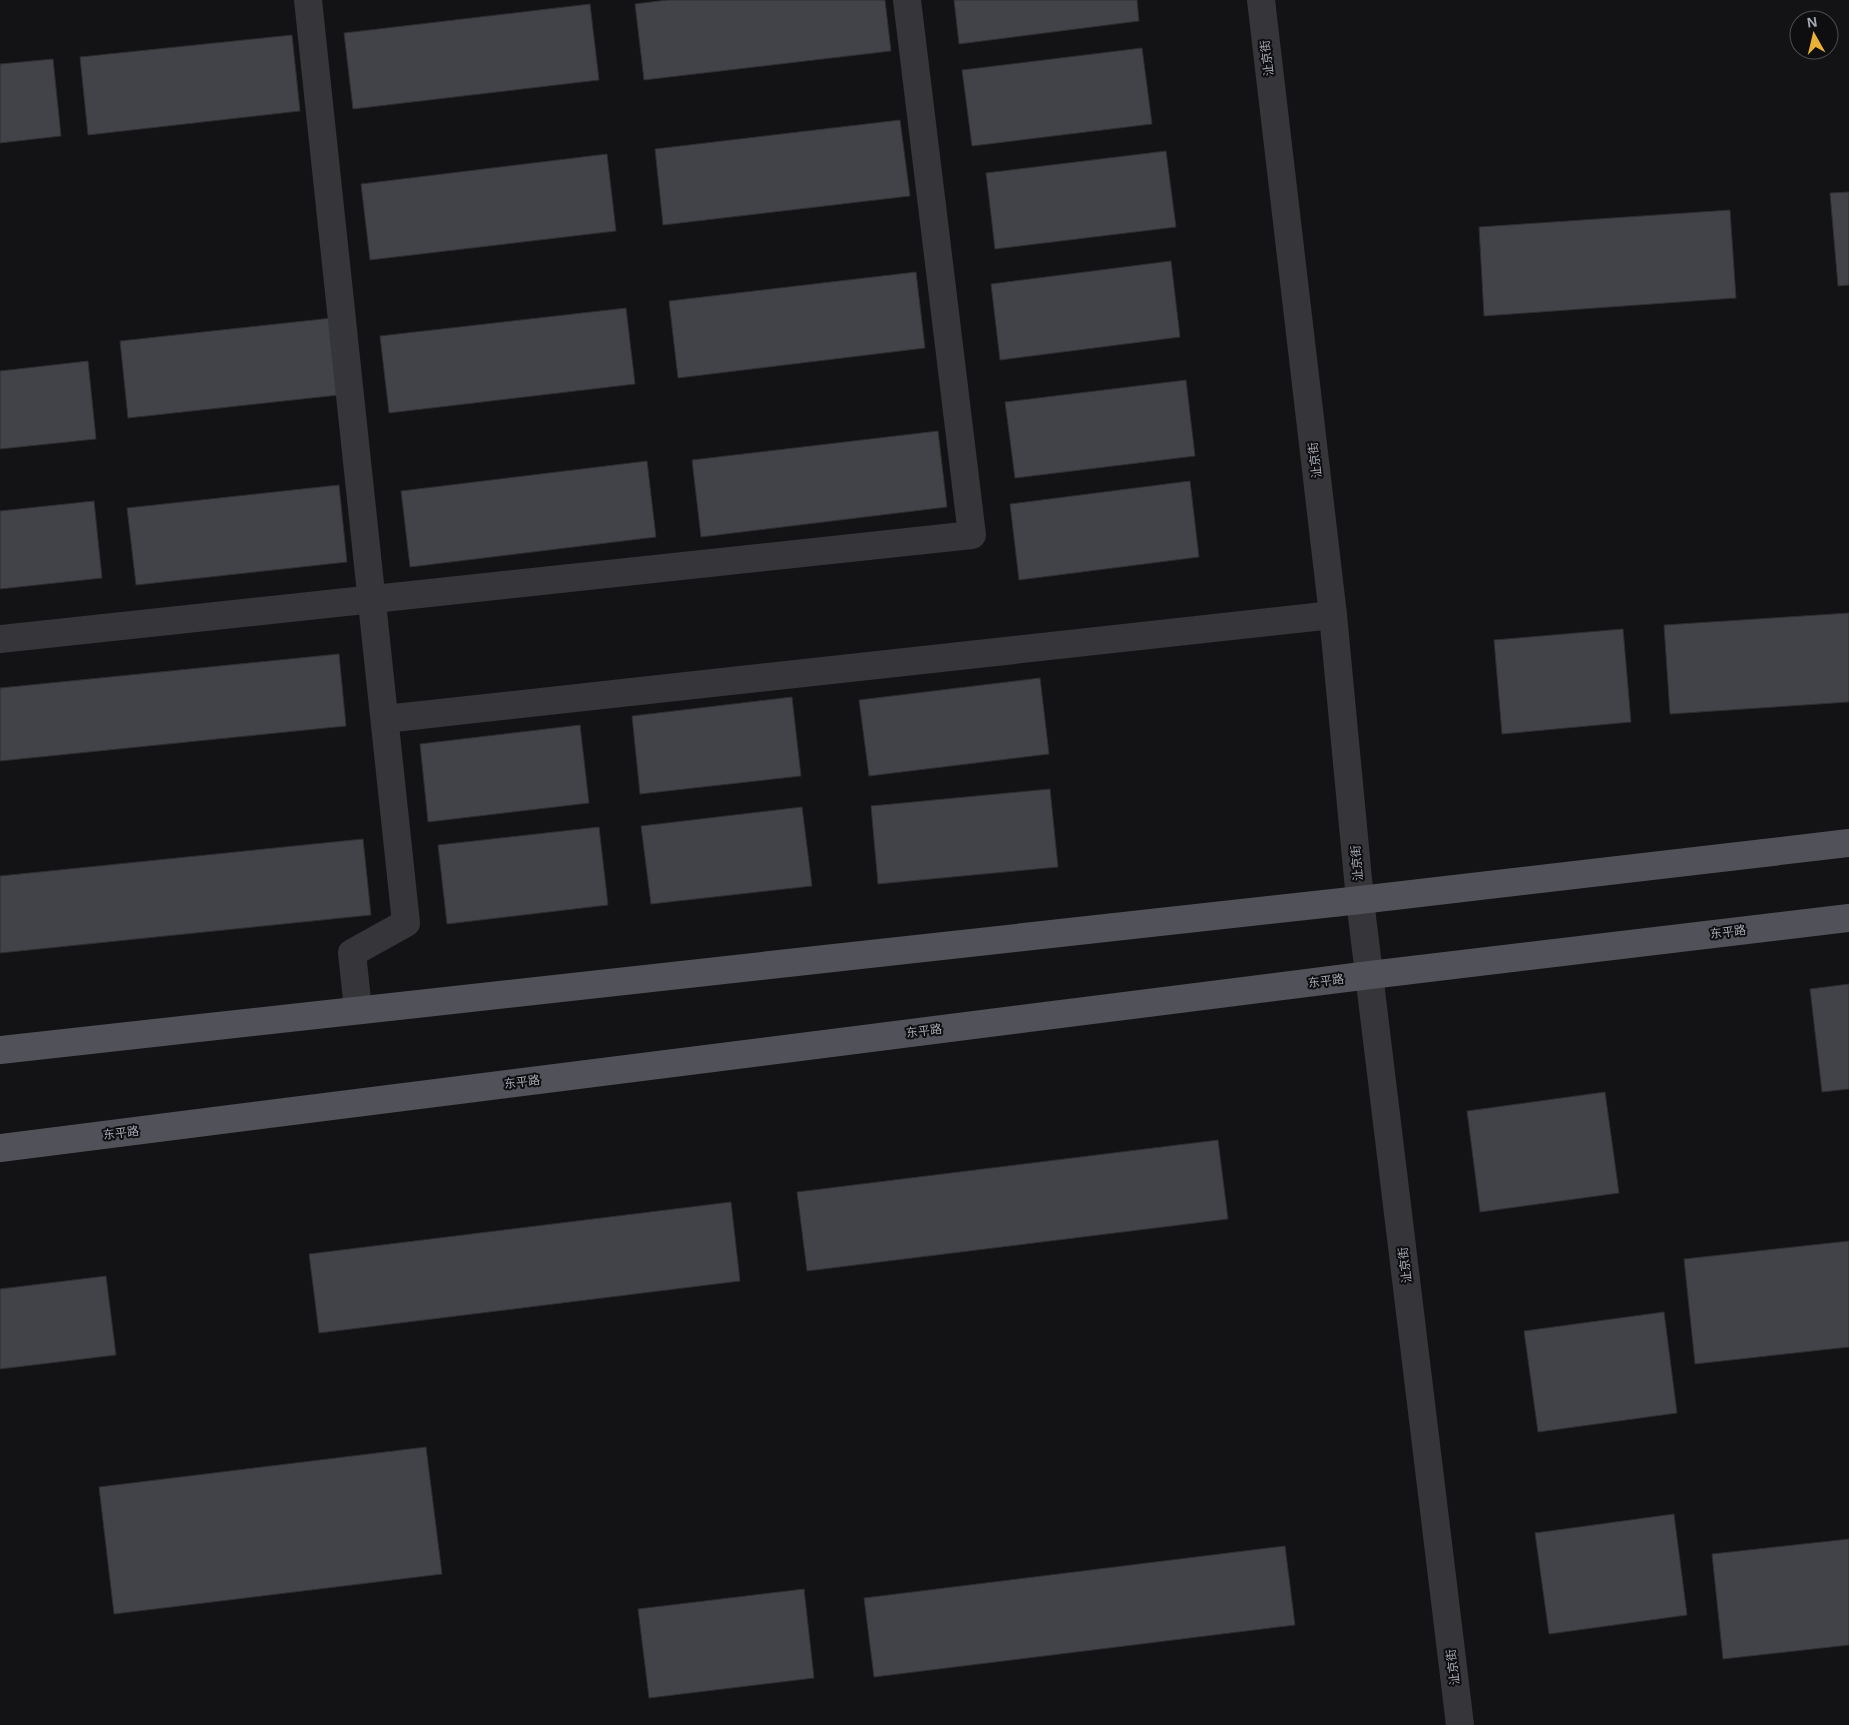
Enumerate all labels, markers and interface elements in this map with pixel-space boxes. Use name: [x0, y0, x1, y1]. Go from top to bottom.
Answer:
north arrow: [1789, 10, 1839, 60]
text: N: [1806, 13, 1818, 31]
street label: 沚京街: [1258, 39, 1276, 77]
street label: 沚京街: [1306, 441, 1324, 479]
street label: 沚京街: [1348, 844, 1366, 882]
street label: 东平路: [1709, 923, 1747, 941]
street label: 东平路: [1307, 972, 1345, 990]
street label: 东平路: [905, 1022, 943, 1040]
street label: 东平路: [503, 1073, 541, 1091]
street label: 东平路: [102, 1124, 140, 1142]
street label: 沚京街: [1396, 1246, 1414, 1284]
street label: 沚京街: [1444, 1648, 1462, 1686]

